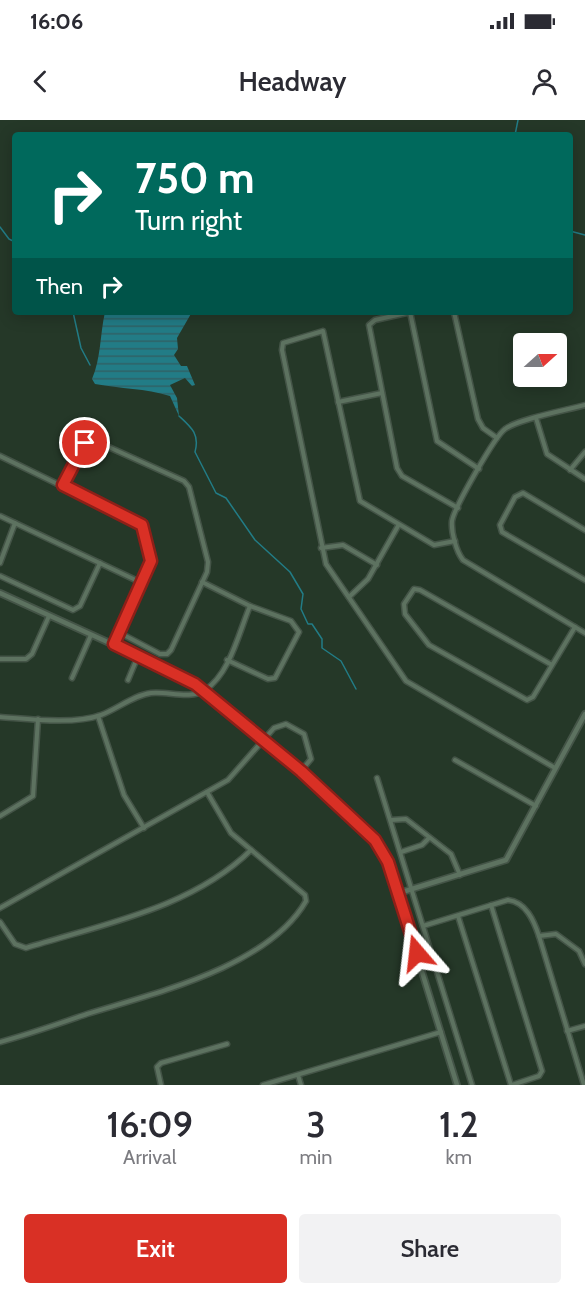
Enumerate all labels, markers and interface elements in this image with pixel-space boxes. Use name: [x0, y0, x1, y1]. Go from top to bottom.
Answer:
text: 16:06: [30, 8, 83, 35]
icon: back: [24, 65, 57, 98]
text: Headway: [239, 65, 346, 98]
icon: person: [528, 65, 561, 98]
text: 750 m: [135, 152, 255, 204]
icon: right: [36, 156, 114, 234]
text: Turn right: [135, 204, 242, 237]
icon: right: [95, 270, 128, 303]
text: Then: [36, 273, 83, 300]
north arrow: [513, 333, 567, 387]
map controls: [513, 333, 567, 387]
pin: [59, 417, 110, 468]
icon: arrive: [68, 426, 101, 459]
position arrow: [385, 921, 449, 985]
text: 16:09: [107, 1102, 193, 1146]
text: 3: [306, 1102, 326, 1146]
text: 1.2: [439, 1102, 478, 1146]
text: Arrival: [123, 1145, 176, 1169]
text: min: [299, 1145, 332, 1169]
text: km: [445, 1145, 472, 1169]
button: Exit: [24, 1214, 287, 1283]
button: Share: [299, 1214, 561, 1283]

